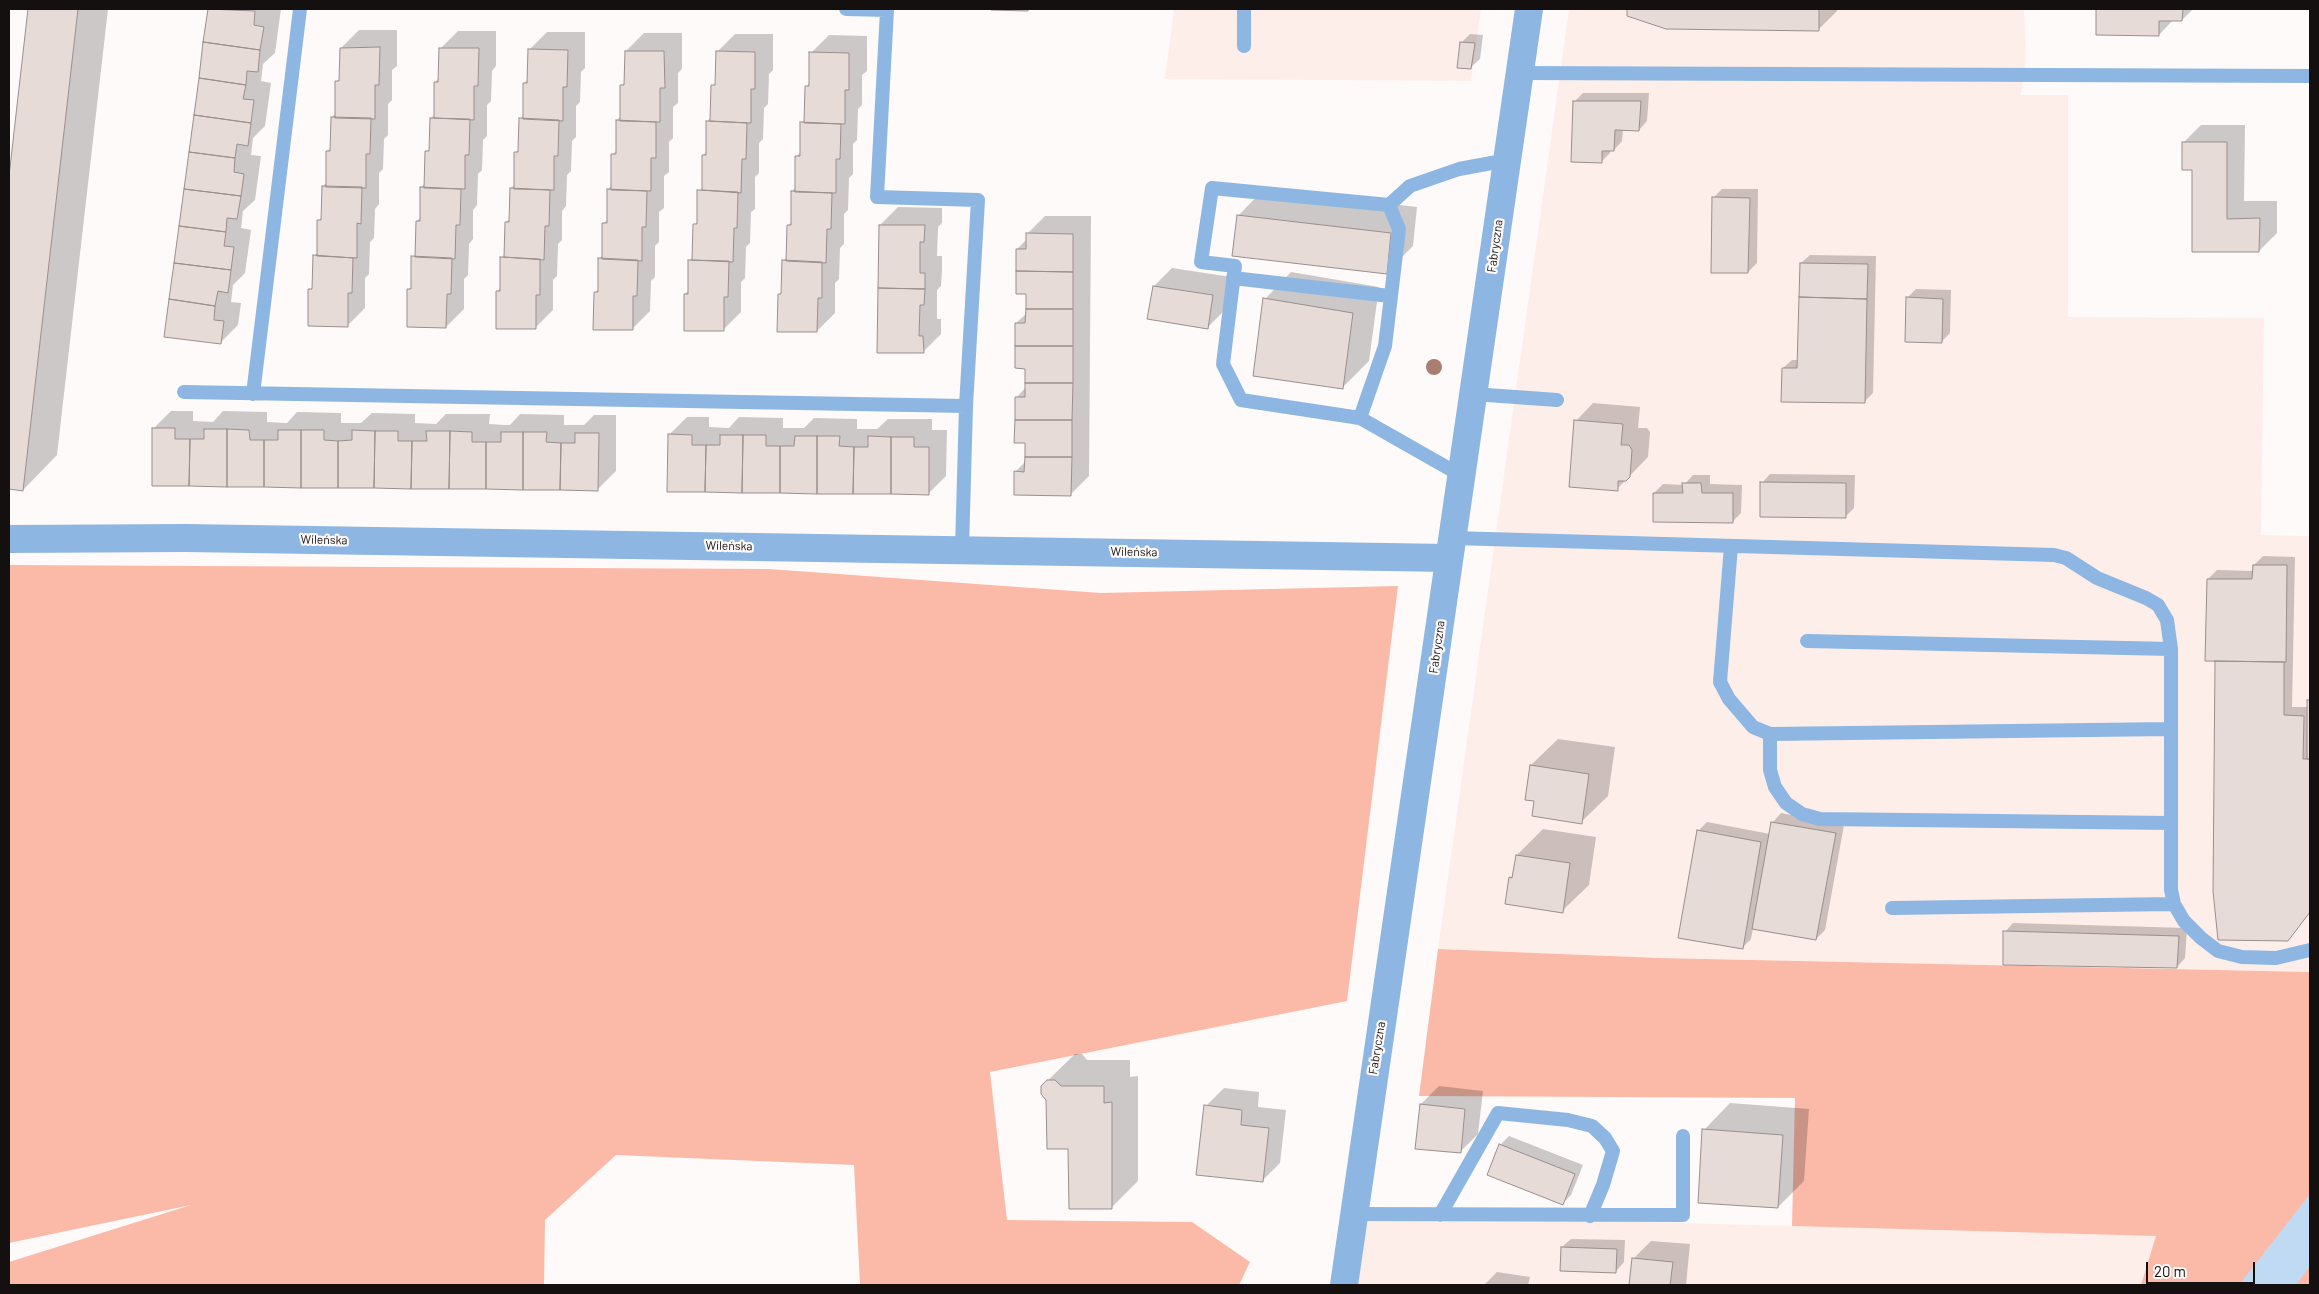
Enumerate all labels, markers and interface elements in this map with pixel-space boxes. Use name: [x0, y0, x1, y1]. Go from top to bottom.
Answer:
street label: Fabryczna: [1484, 219, 1506, 273]
street label: Wileńska: [300, 532, 348, 548]
street label: Wileńska: [705, 538, 753, 554]
street label: Wileńska: [1110, 544, 1158, 560]
street label: Fabryczna: [1426, 620, 1448, 674]
street label: Fabryczna: [1366, 1021, 1388, 1075]
scale bar: [2149, 1252, 2258, 1284]
text: 20 m: [2154, 1262, 2186, 1280]

